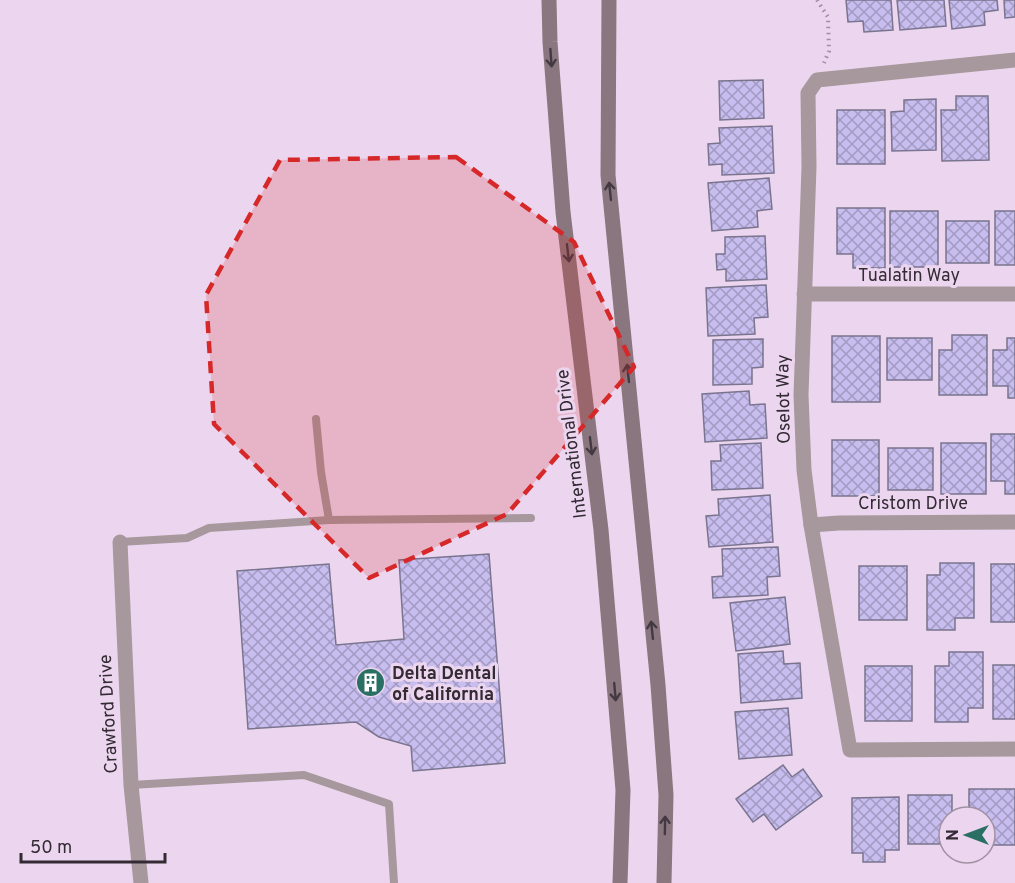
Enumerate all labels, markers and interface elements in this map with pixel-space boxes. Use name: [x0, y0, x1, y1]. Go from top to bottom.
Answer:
one-way arrow: [546, 48, 557, 68]
one-way arrow: [604, 181, 615, 201]
one-way arrow: [563, 242, 574, 262]
street label: Tualatin Way: [858, 265, 960, 288]
street label: Oselot Way: [772, 354, 797, 444]
one-way arrow: [622, 364, 633, 384]
street label: International Drive: [552, 368, 593, 520]
one-way arrow: [586, 436, 597, 456]
street label: Cristom Drive: [858, 493, 968, 516]
one-way arrow: [646, 621, 657, 641]
street label: Crawford Drive: [95, 654, 124, 774]
place label: Delta Dental of California: [392, 663, 497, 707]
building icon: Delta Dental of California: [355, 667, 387, 699]
one-way arrow: [610, 682, 621, 702]
north arrow: [937, 805, 997, 865]
one-way arrow: [659, 815, 671, 835]
scale bar: [21, 826, 165, 864]
text: N: [944, 829, 964, 841]
text: 50 m: [30, 837, 72, 860]

